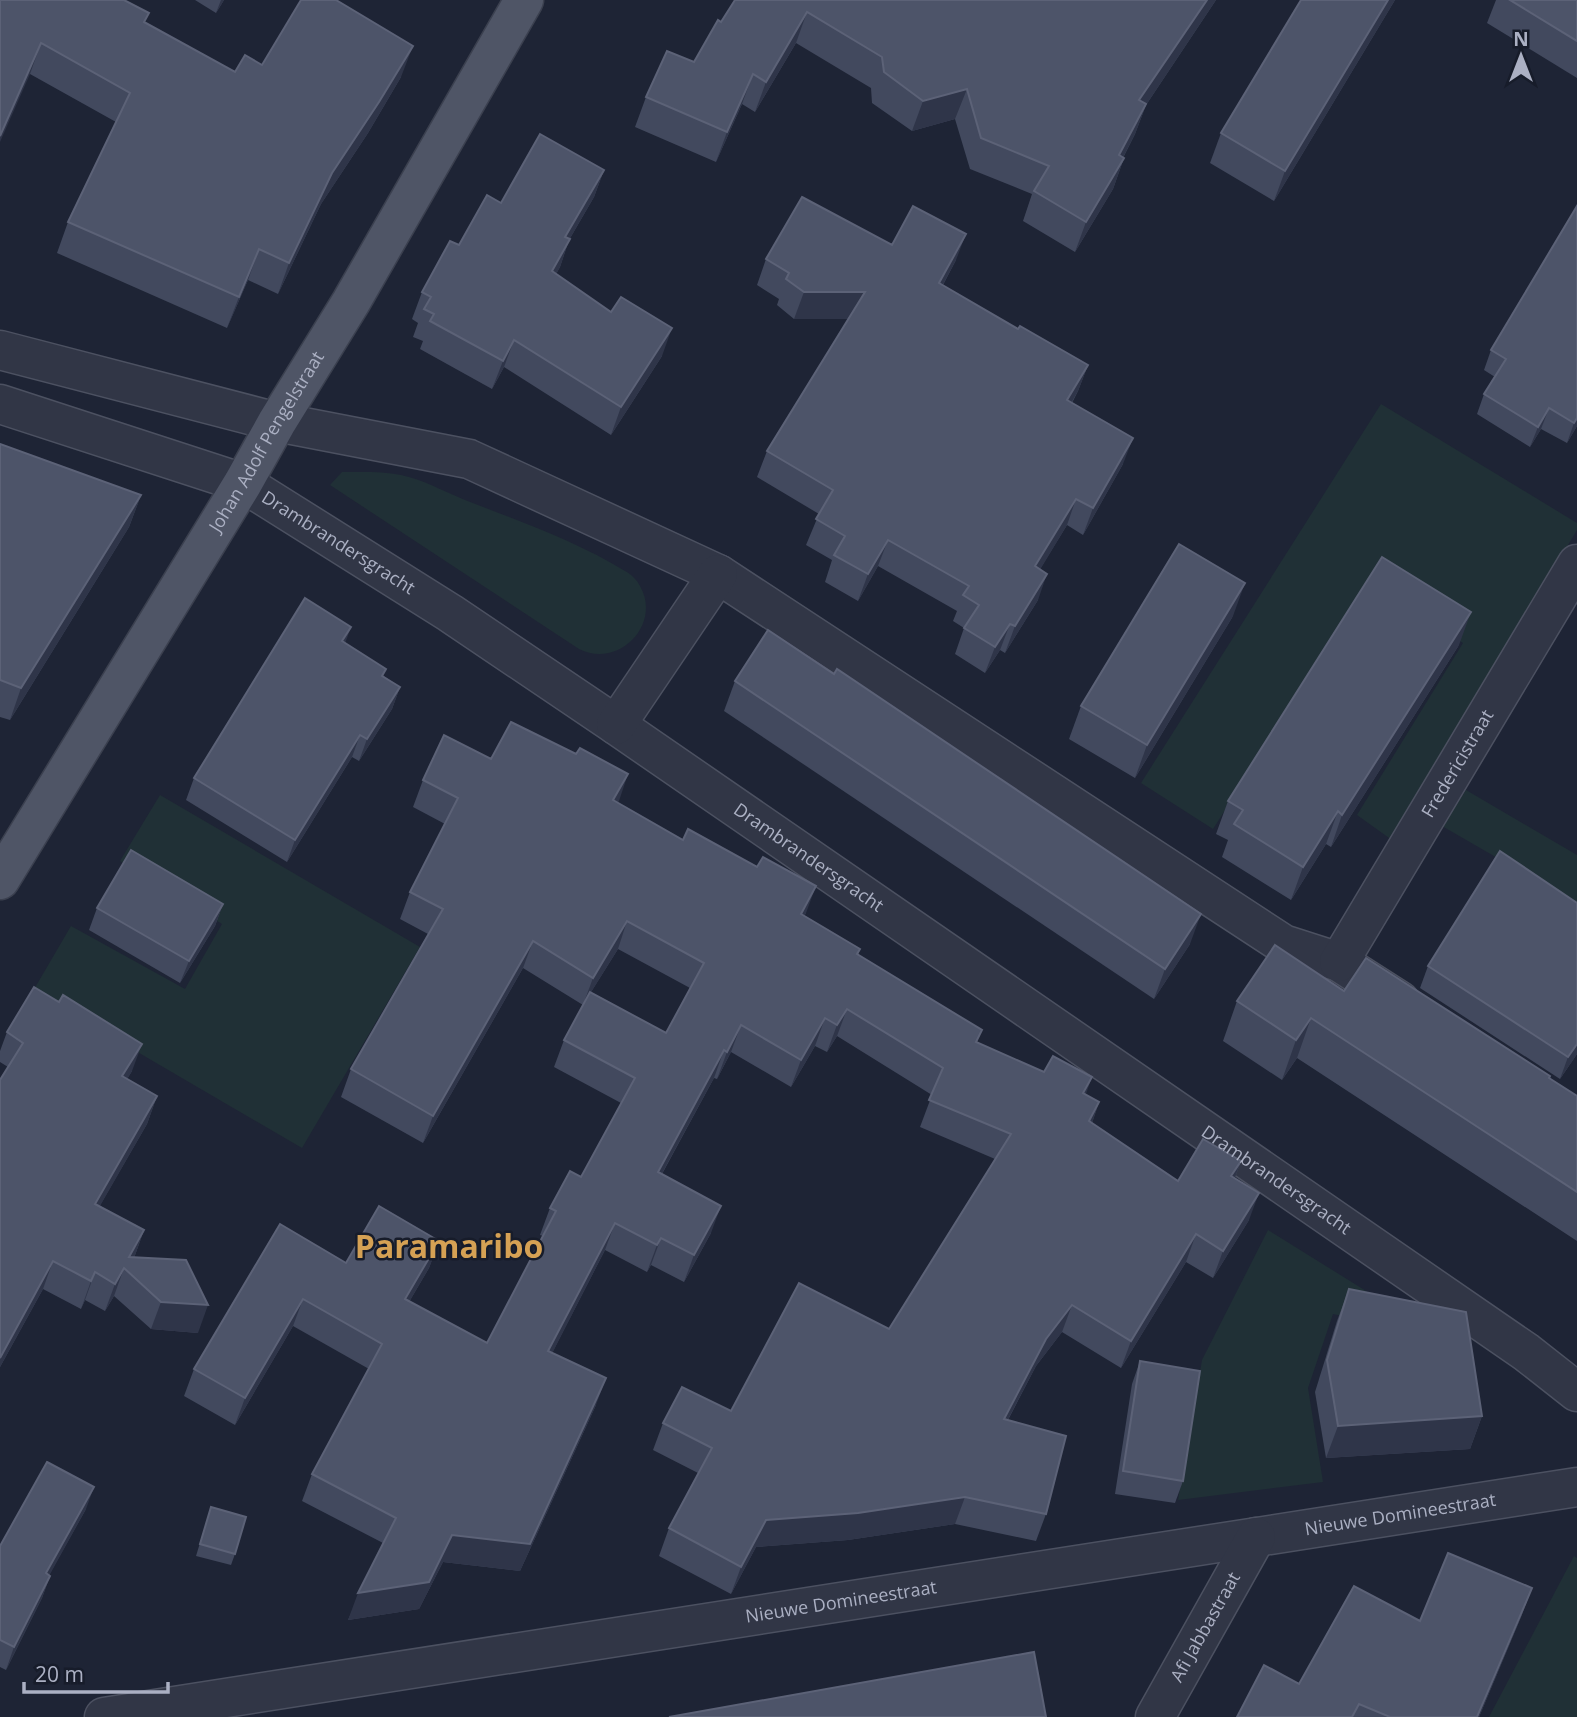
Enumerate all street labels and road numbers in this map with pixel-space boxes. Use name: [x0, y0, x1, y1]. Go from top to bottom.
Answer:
street label: Johan Adolf Pengelstraat: [202, 346, 329, 538]
street label: Drambrandersgracht: [258, 485, 420, 599]
street label: Fredericistraat: [1415, 705, 1498, 822]
street label: Drambrandersgracht: [729, 797, 889, 917]
street label: Drambrandersgracht: [1197, 1119, 1356, 1239]
street label: Nieuwe Domineestraat: [1303, 1487, 1497, 1540]
street label: Afi Jabbastraat: [1164, 1567, 1245, 1686]
street label: Nieuwe Domineestraat: [744, 1574, 938, 1628]

